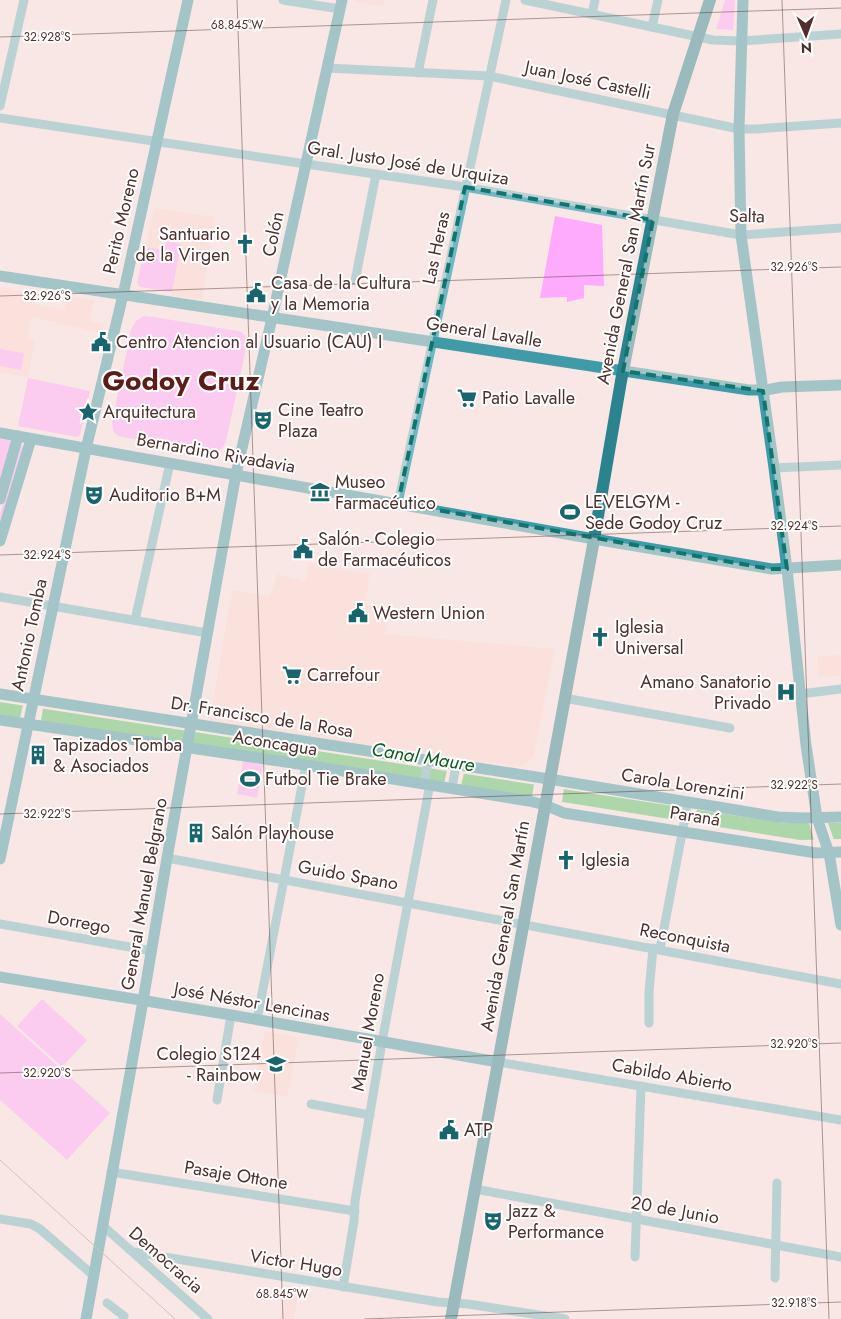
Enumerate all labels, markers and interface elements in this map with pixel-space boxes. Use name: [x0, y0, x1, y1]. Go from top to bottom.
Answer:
north arrow: [781, 10, 831, 60]
text: 68.845°W: [211, 16, 263, 34]
text: 32.928°S: [23, 28, 71, 46]
text: N: [801, 38, 812, 58]
street label: Juan José Castelli: [521, 54, 653, 106]
street label: Gral. Justo José de Urquiza: [305, 134, 511, 192]
street label: Avenida General San Martín Sur: [590, 141, 662, 387]
street label: Perito Moreno: [96, 165, 146, 276]
street label: Salta: [729, 203, 765, 229]
street label: Colón: [256, 209, 290, 259]
street label: Las Heras: [416, 209, 456, 287]
place label: Santuario de la Virgen: [135, 221, 230, 268]
church icon: Santuario de la Virgen: [234, 233, 256, 255]
text: 32.926°S: [770, 258, 818, 276]
place label: Casa de la Cultura y la Memoria: [271, 270, 411, 317]
public building icon: Casa de la Cultura y la Memoria: [245, 282, 267, 304]
text: 32.926°S: [23, 287, 71, 305]
street label: General Lavalle: [424, 310, 544, 354]
place label: Centro Atencion al Usuario (CAU) I: [116, 329, 382, 355]
public building icon: Centro Atencion al Usuario (CAU) I: [90, 331, 112, 353]
district label: Godoy Cruz: [102, 360, 260, 401]
place label: Patio Lavalle: [482, 385, 575, 411]
supermarket icon: Patio Lavalle: [456, 387, 478, 409]
place label: Cine Teatro Plaza: [278, 397, 364, 444]
place label: Arquitectura: [103, 399, 196, 425]
place icon: Arquitectura: [77, 401, 99, 423]
theatre icon: Cine Teatro Plaza: [252, 409, 274, 431]
street label: Bernardino Rivadavia: [135, 426, 297, 480]
place label: Museo Farmacéutico: [335, 469, 436, 516]
museum icon: Museo Farmacéutico: [309, 481, 331, 503]
place label: Auditorio B+M: [109, 482, 221, 508]
theatre icon: Auditorio B+M: [83, 484, 105, 506]
place label: LEVELGYM - Sede Godoy Cruz: [585, 489, 723, 536]
sports icon: LEVELGYM - Sede Godoy Cruz: [559, 501, 581, 523]
text: 32.924°S: [770, 517, 818, 535]
place label: Salón - Colegio de Farmacéuticos: [318, 526, 451, 573]
public building icon: Salón - Colegio de Farmacéuticos: [292, 538, 314, 560]
text: 32.924°S: [23, 546, 71, 564]
street label: Antonio Tomba: [4, 576, 54, 694]
place label: Western Union: [373, 600, 485, 626]
public building icon: Western Union: [347, 602, 369, 624]
place label: Iglesia Universal: [615, 614, 684, 661]
church icon: Iglesia Universal: [589, 626, 611, 648]
place label: Carrefour: [307, 662, 381, 688]
supermarket icon: Carrefour: [281, 664, 303, 686]
place label: Amano Sanatorio Privado: [640, 669, 771, 716]
hospital icon: Amano Sanatorio Privado: [775, 681, 797, 703]
street label: Dr. Francisco de la Rosa: [169, 690, 355, 744]
street label: Aconcagua: [231, 723, 319, 763]
place label: Tapizados Tomba & Asociados: [53, 732, 182, 779]
water label: Canal Maure: [370, 736, 477, 779]
building icon: Tapizados Tomba & Asociados: [27, 744, 49, 766]
street label: Carola Lorenzini: [619, 761, 747, 807]
place label: Futbol Tie Brake: [265, 766, 387, 792]
sports icon: Futbol Tie Brake: [239, 768, 261, 790]
text: 32.922°S: [770, 776, 818, 794]
street label: General Manuel Belgrano: [114, 796, 174, 992]
street label: Paraná: [668, 799, 722, 833]
text: 32.922°S: [23, 805, 71, 823]
street label: Avenida General San Martín: [474, 818, 536, 1034]
place label: Salón Playhouse: [211, 820, 334, 846]
building icon: Salón Playhouse: [185, 822, 207, 844]
place label: Iglesia: [581, 847, 630, 873]
church icon: Iglesia: [555, 849, 577, 871]
street label: Guido Spano: [296, 853, 400, 897]
street label: Dorrego: [45, 904, 113, 940]
street label: Reconquista: [637, 916, 733, 960]
street label: Manuel Moreno: [345, 971, 391, 1093]
street label: José Néstor Lencinas: [170, 975, 332, 1028]
text: 32.920°S: [770, 1035, 818, 1053]
place label: Colegio S124 - Rainbow: [157, 1041, 262, 1088]
street label: Cabildo Abierto: [610, 1052, 734, 1098]
school or university icon: Colegio S124 - Rainbow: [265, 1053, 287, 1075]
text: 32.920°S: [23, 1064, 71, 1082]
place label: ATP: [464, 1117, 493, 1143]
public building icon: ATP: [438, 1119, 460, 1141]
street label: Pasaje Ottone: [182, 1154, 290, 1196]
street label: 20 de Junio: [629, 1189, 721, 1231]
place label: Jazz & Performance: [506, 1198, 604, 1245]
theatre icon: Jazz & Performance: [482, 1210, 504, 1232]
street label: Democracia: [123, 1220, 209, 1300]
street label: Victor Hugo: [248, 1243, 344, 1283]
text: 68.845°W: [256, 1285, 308, 1303]
text: 32.918°S: [771, 1294, 817, 1312]

